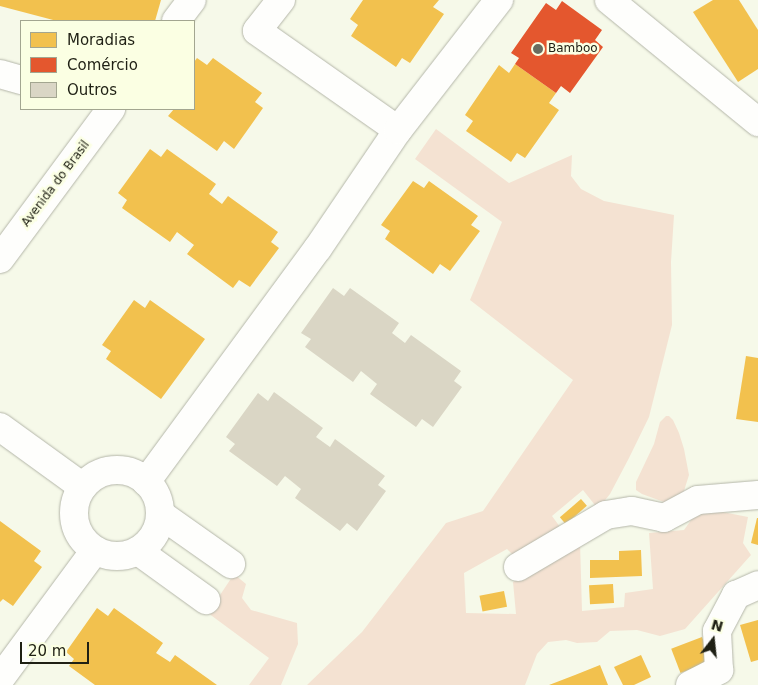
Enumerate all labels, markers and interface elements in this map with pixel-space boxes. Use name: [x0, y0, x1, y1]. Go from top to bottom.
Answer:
legend: [20, 20, 195, 110]
text: Moradias: [67, 31, 135, 49]
place label: Bamboo: [548, 42, 598, 56]
marker: Bamboo: [532, 43, 544, 55]
text: Comércio: [67, 56, 138, 74]
text: Outros: [67, 81, 117, 99]
street label: Avenida do Brasil: [19, 138, 93, 230]
north arrow: [688, 615, 738, 665]
text: N: [709, 616, 725, 635]
scale bar: [22, 632, 91, 664]
text: 20 m: [28, 642, 66, 660]

